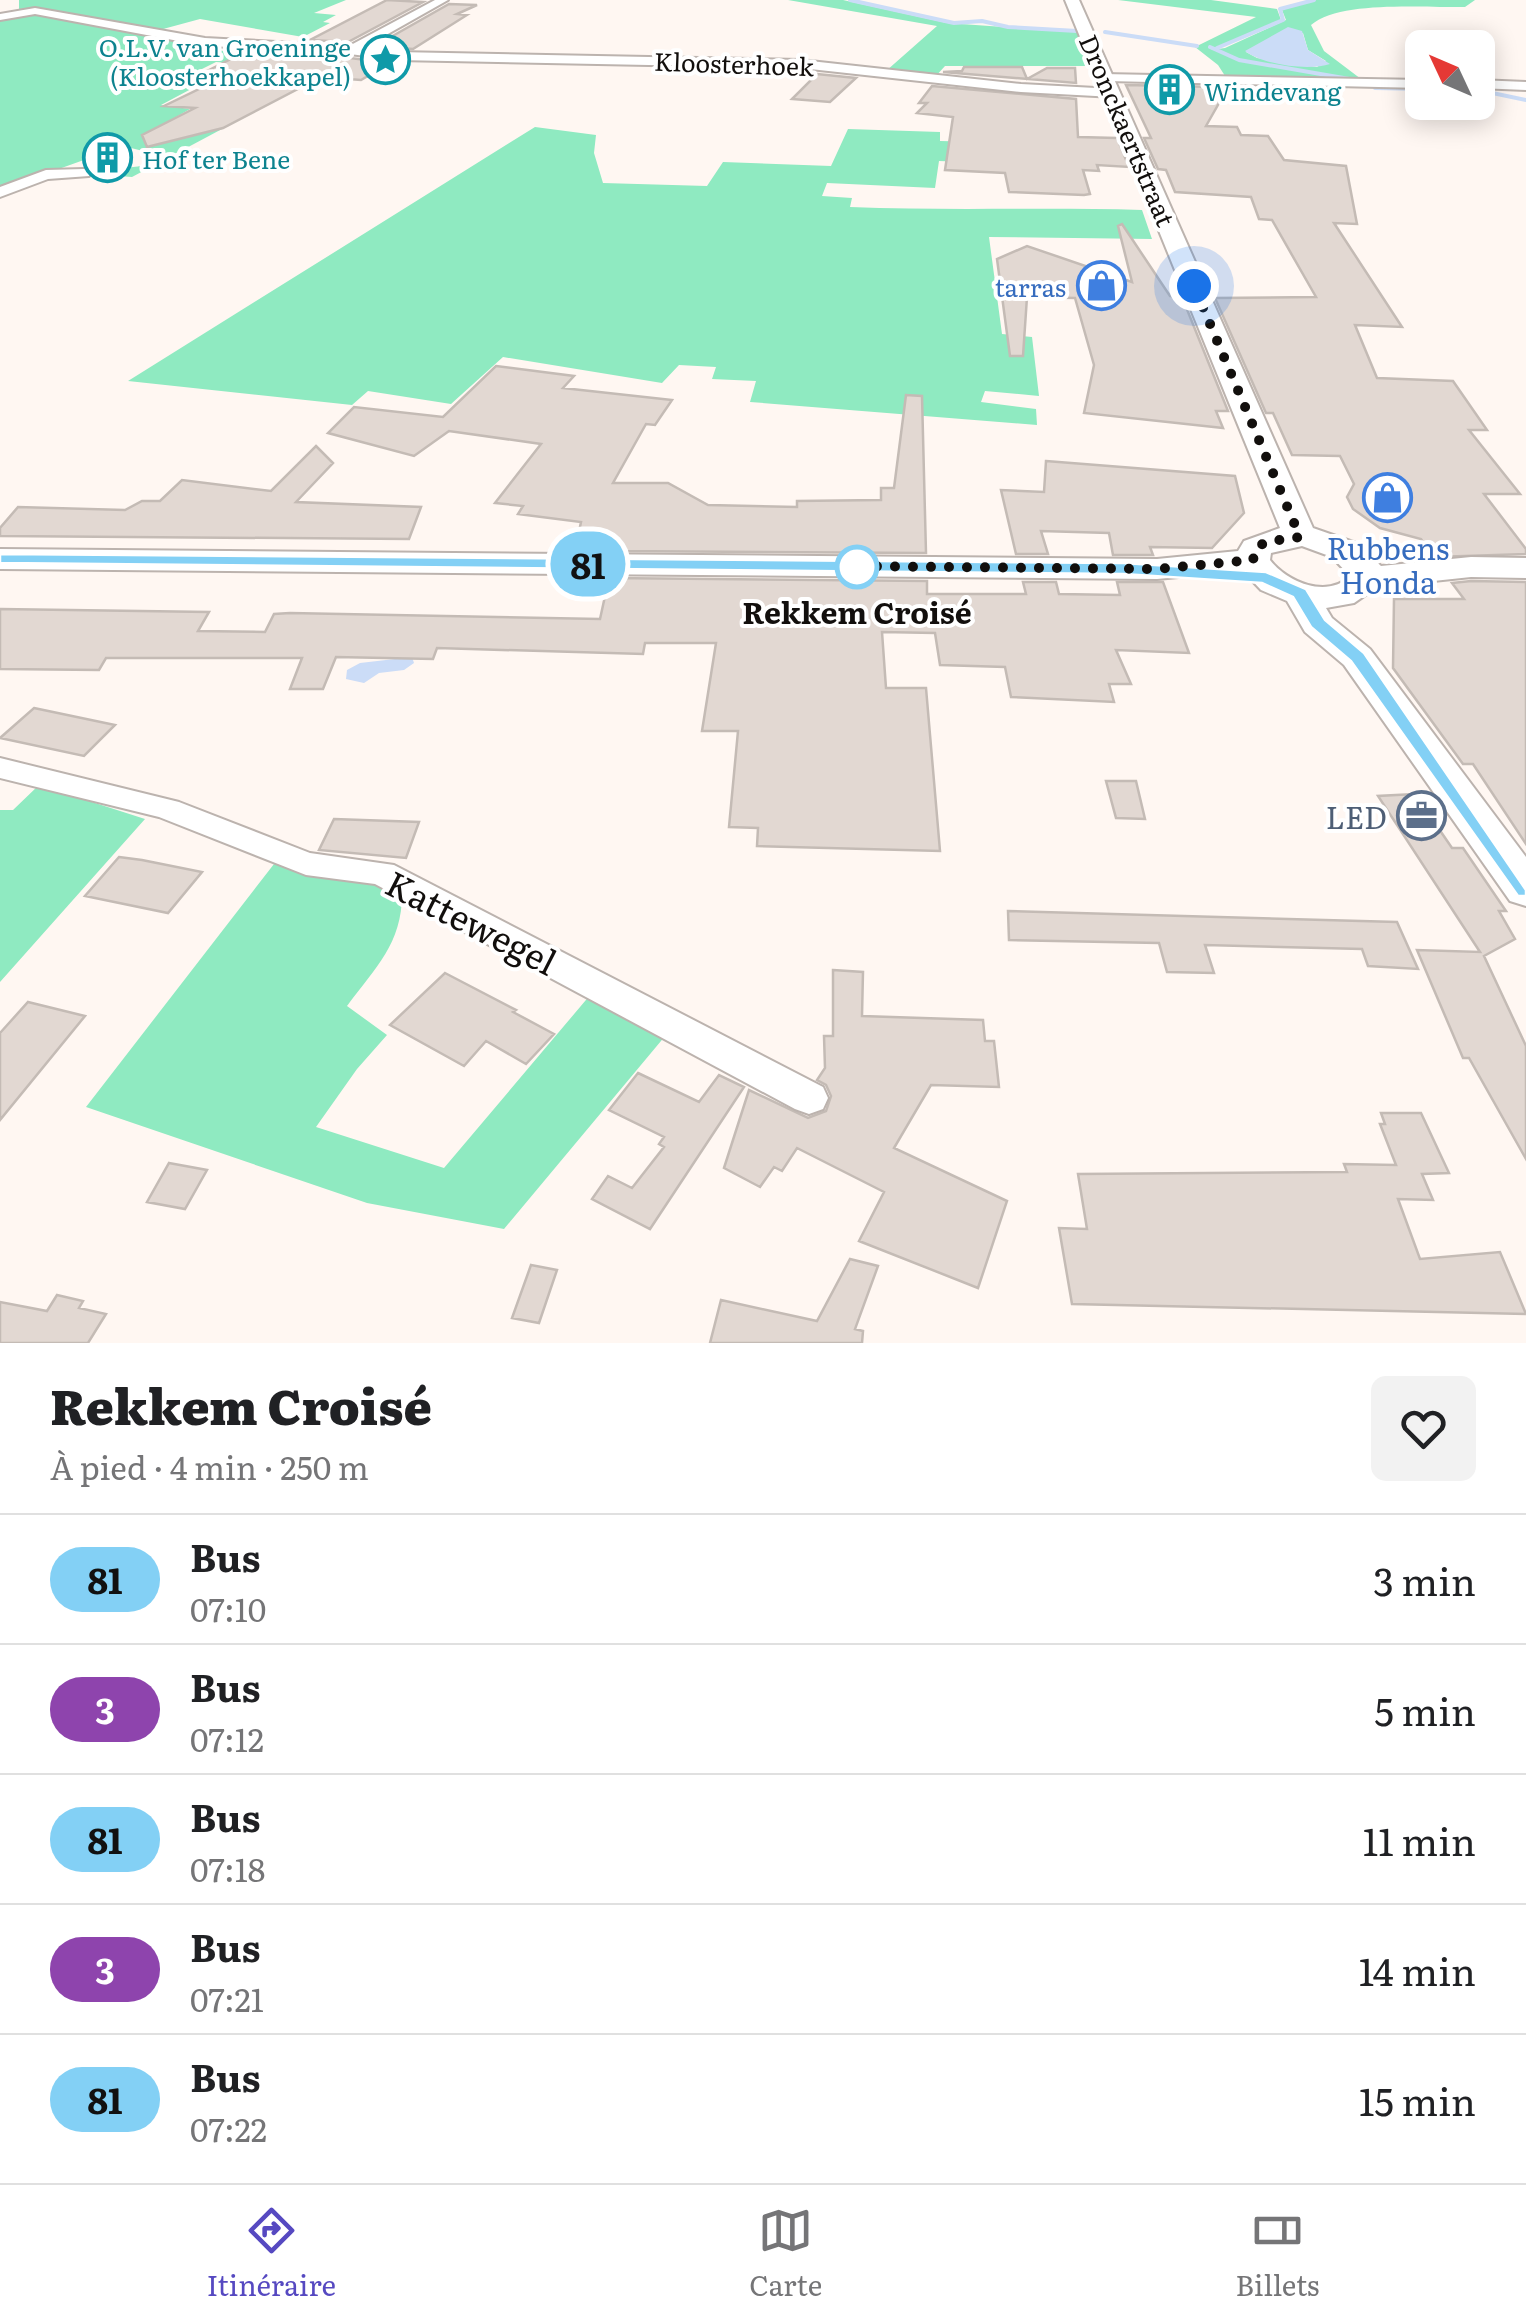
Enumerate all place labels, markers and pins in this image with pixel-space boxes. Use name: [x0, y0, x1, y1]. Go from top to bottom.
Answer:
place label: O.L.V. van Groeninge (Kloosterhoekkapel): [99, 28, 351, 94]
place icon: O.L.V. van Groeninge (Kloosterhoekkapel): [360, 34, 412, 86]
building icon: Windevang: [1143, 64, 1195, 116]
place label: Windevang: [1204, 72, 1341, 109]
building icon: Hof ter Bene: [81, 132, 133, 184]
place label: Hof ter Bene: [142, 140, 290, 177]
shop icon: tarras: [1075, 260, 1127, 312]
place label: tarras: [995, 268, 1066, 305]
shop icon: Rubbens Honda: [1362, 472, 1414, 524]
place label: Rubbens Honda: [1327, 525, 1449, 603]
marker: Rekkem Croisé: [836, 546, 878, 588]
place label: Rekkem Croisé: [742, 589, 972, 633]
office icon: LED: [1396, 790, 1448, 842]
place label: LED: [1326, 794, 1387, 838]

